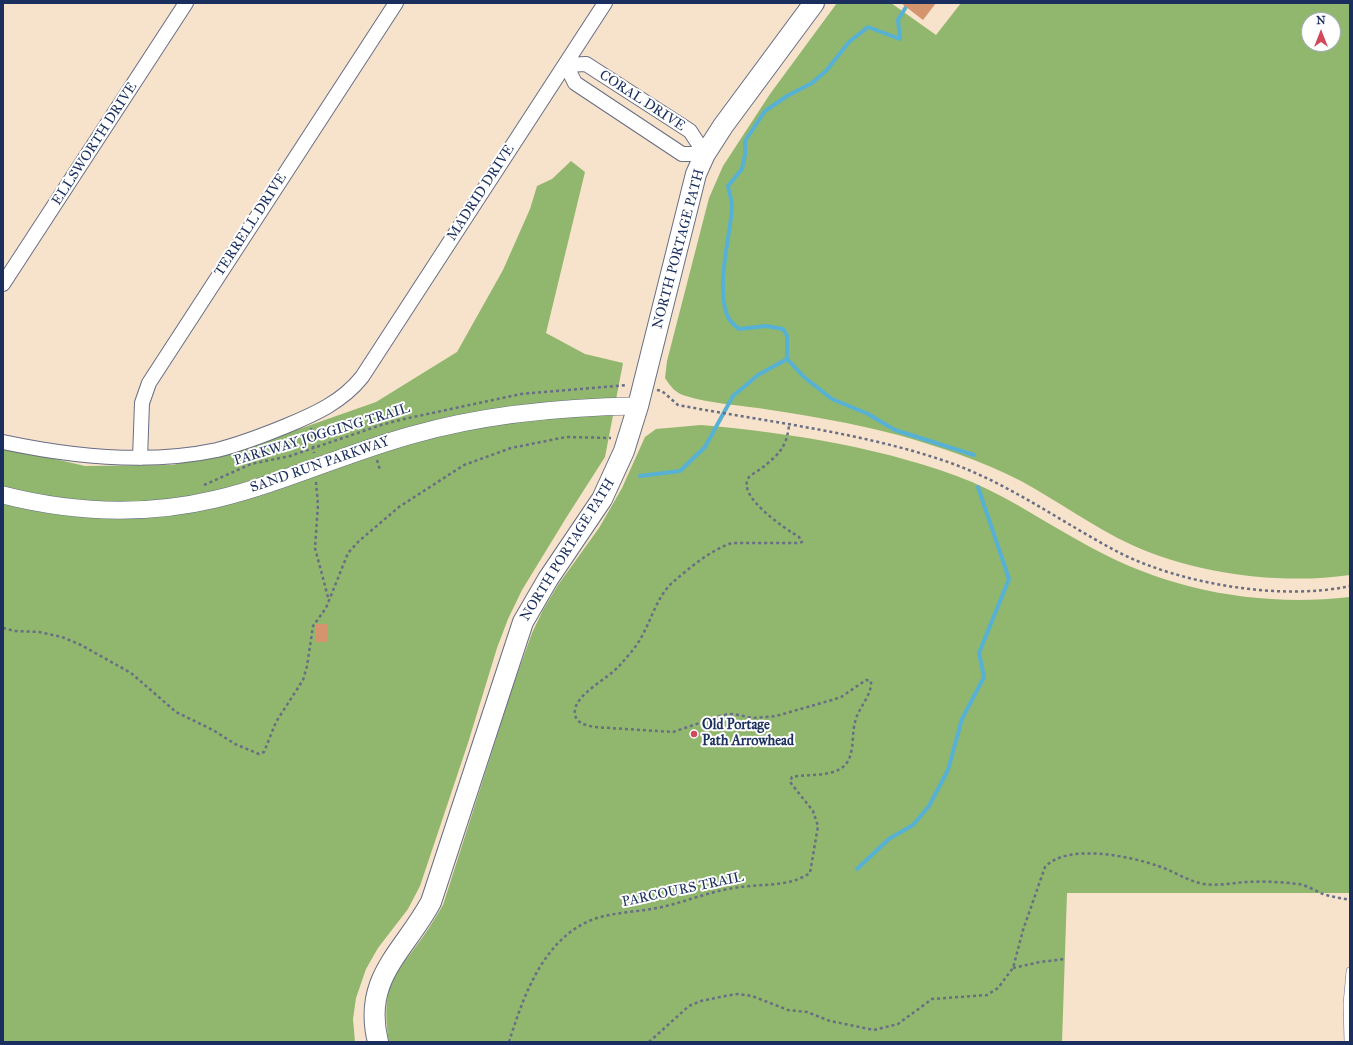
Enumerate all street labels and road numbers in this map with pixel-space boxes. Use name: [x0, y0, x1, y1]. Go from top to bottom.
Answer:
street label: CORAL DRIVE: [596, 67, 688, 135]
street label: ELLSWORTH DRIVE: [49, 79, 141, 209]
street label: MADRID DRIVE: [444, 142, 518, 244]
street label: NORTH PORTAGE PATH: [650, 167, 708, 331]
street label: TERRELL DRIVE: [211, 170, 291, 280]
street label: PARKWAY JOGGING TRAIL: [232, 400, 412, 470]
street label: SAND RUN PARKWAY: [248, 433, 392, 497]
street label: NORTH PORTAGE PATH: [517, 476, 619, 624]
street label: PARCOURS TRAIL: [621, 869, 745, 911]

